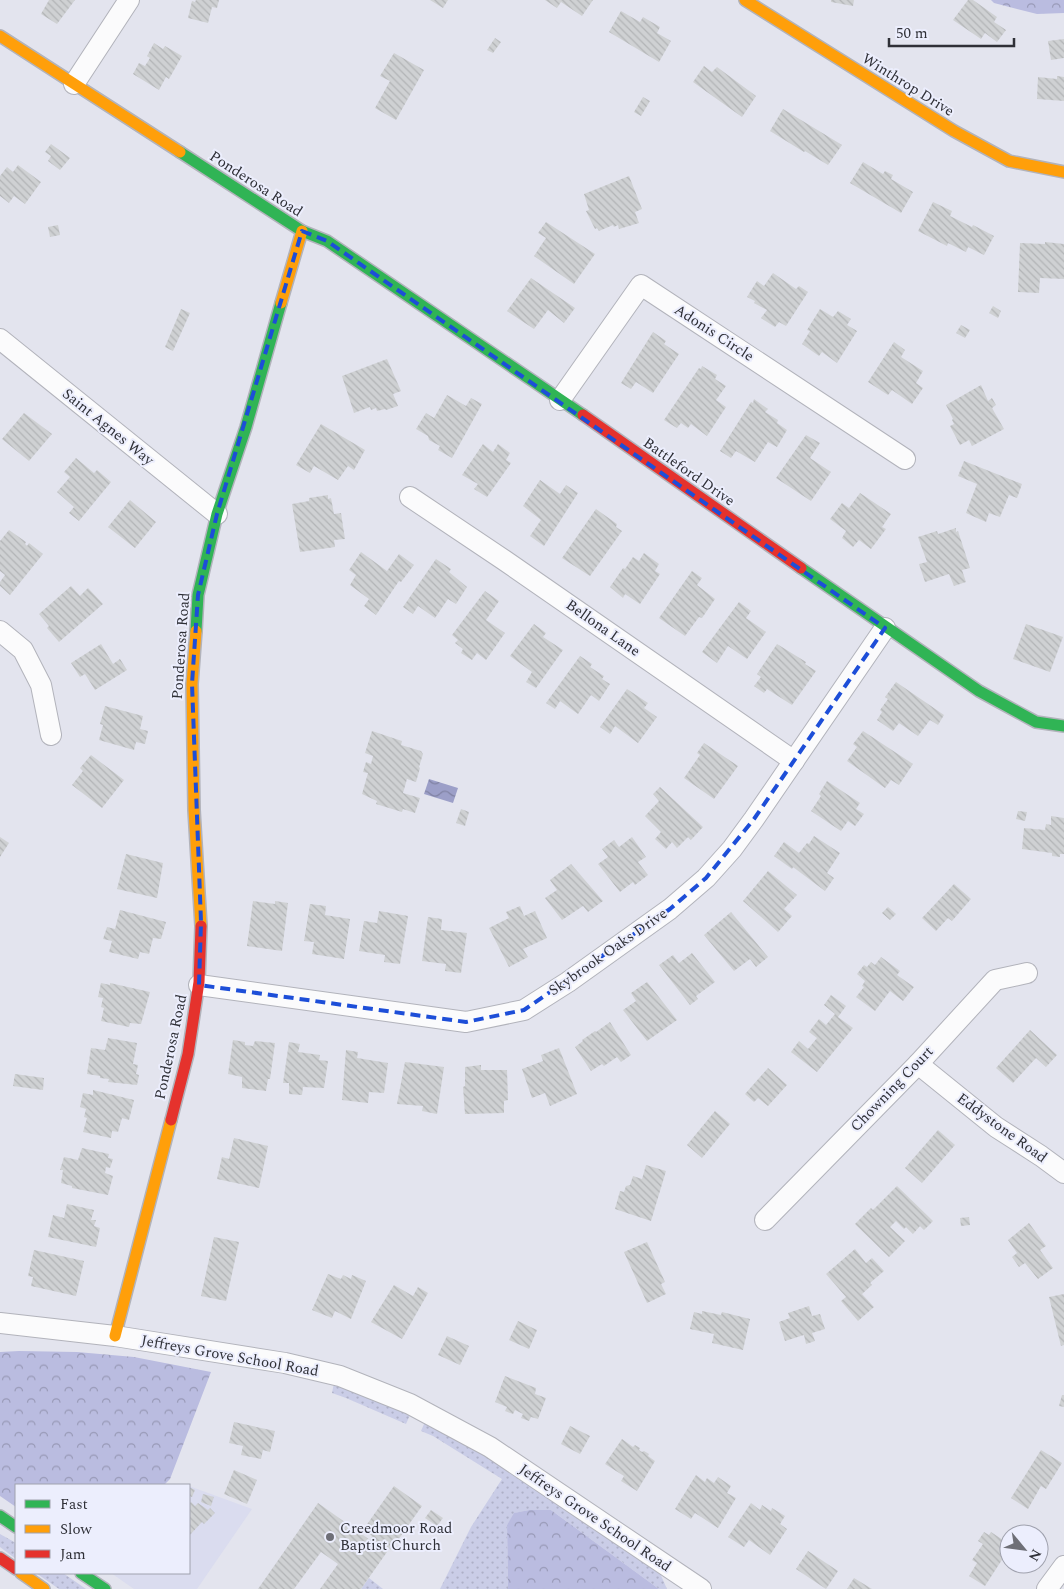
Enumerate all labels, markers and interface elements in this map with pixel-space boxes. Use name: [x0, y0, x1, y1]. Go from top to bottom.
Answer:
scale bar: [889, 15, 1014, 47]
text: 50 m: [896, 22, 928, 45]
street label: Winthrop Drive: [857, 47, 959, 123]
street label: Ponderosa Road: [205, 145, 307, 223]
street label: Adonis Circle: [669, 298, 759, 368]
street label: Saint Agnes Way: [57, 383, 159, 472]
street label: Battleford Drive: [638, 432, 740, 512]
street label: Ponderosa Road: [166, 592, 196, 700]
street label: Bellona Lane: [561, 594, 645, 662]
street label: Skybrook Oaks Drive: [544, 902, 672, 1002]
street label: Ponderosa Road: [149, 992, 193, 1102]
street label: Chowning Court: [845, 1041, 939, 1137]
street label: Eddystone Road: [952, 1087, 1052, 1169]
street label: Jeffreys Grove School Road: [139, 1329, 321, 1383]
street label: Jeffreys Grove School Road: [514, 1458, 676, 1578]
legend: [15, 1484, 190, 1574]
text: Fast: [60, 1493, 88, 1516]
place label: Creedmoor Road Baptist Church: [340, 1517, 452, 1557]
text: Slow: [60, 1518, 92, 1541]
north arrow: [999, 1524, 1049, 1574]
marker: Creedmoor Road Baptist Church: [324, 1531, 336, 1543]
text: Jam: [60, 1543, 86, 1566]
text: N: [1023, 1545, 1047, 1565]

